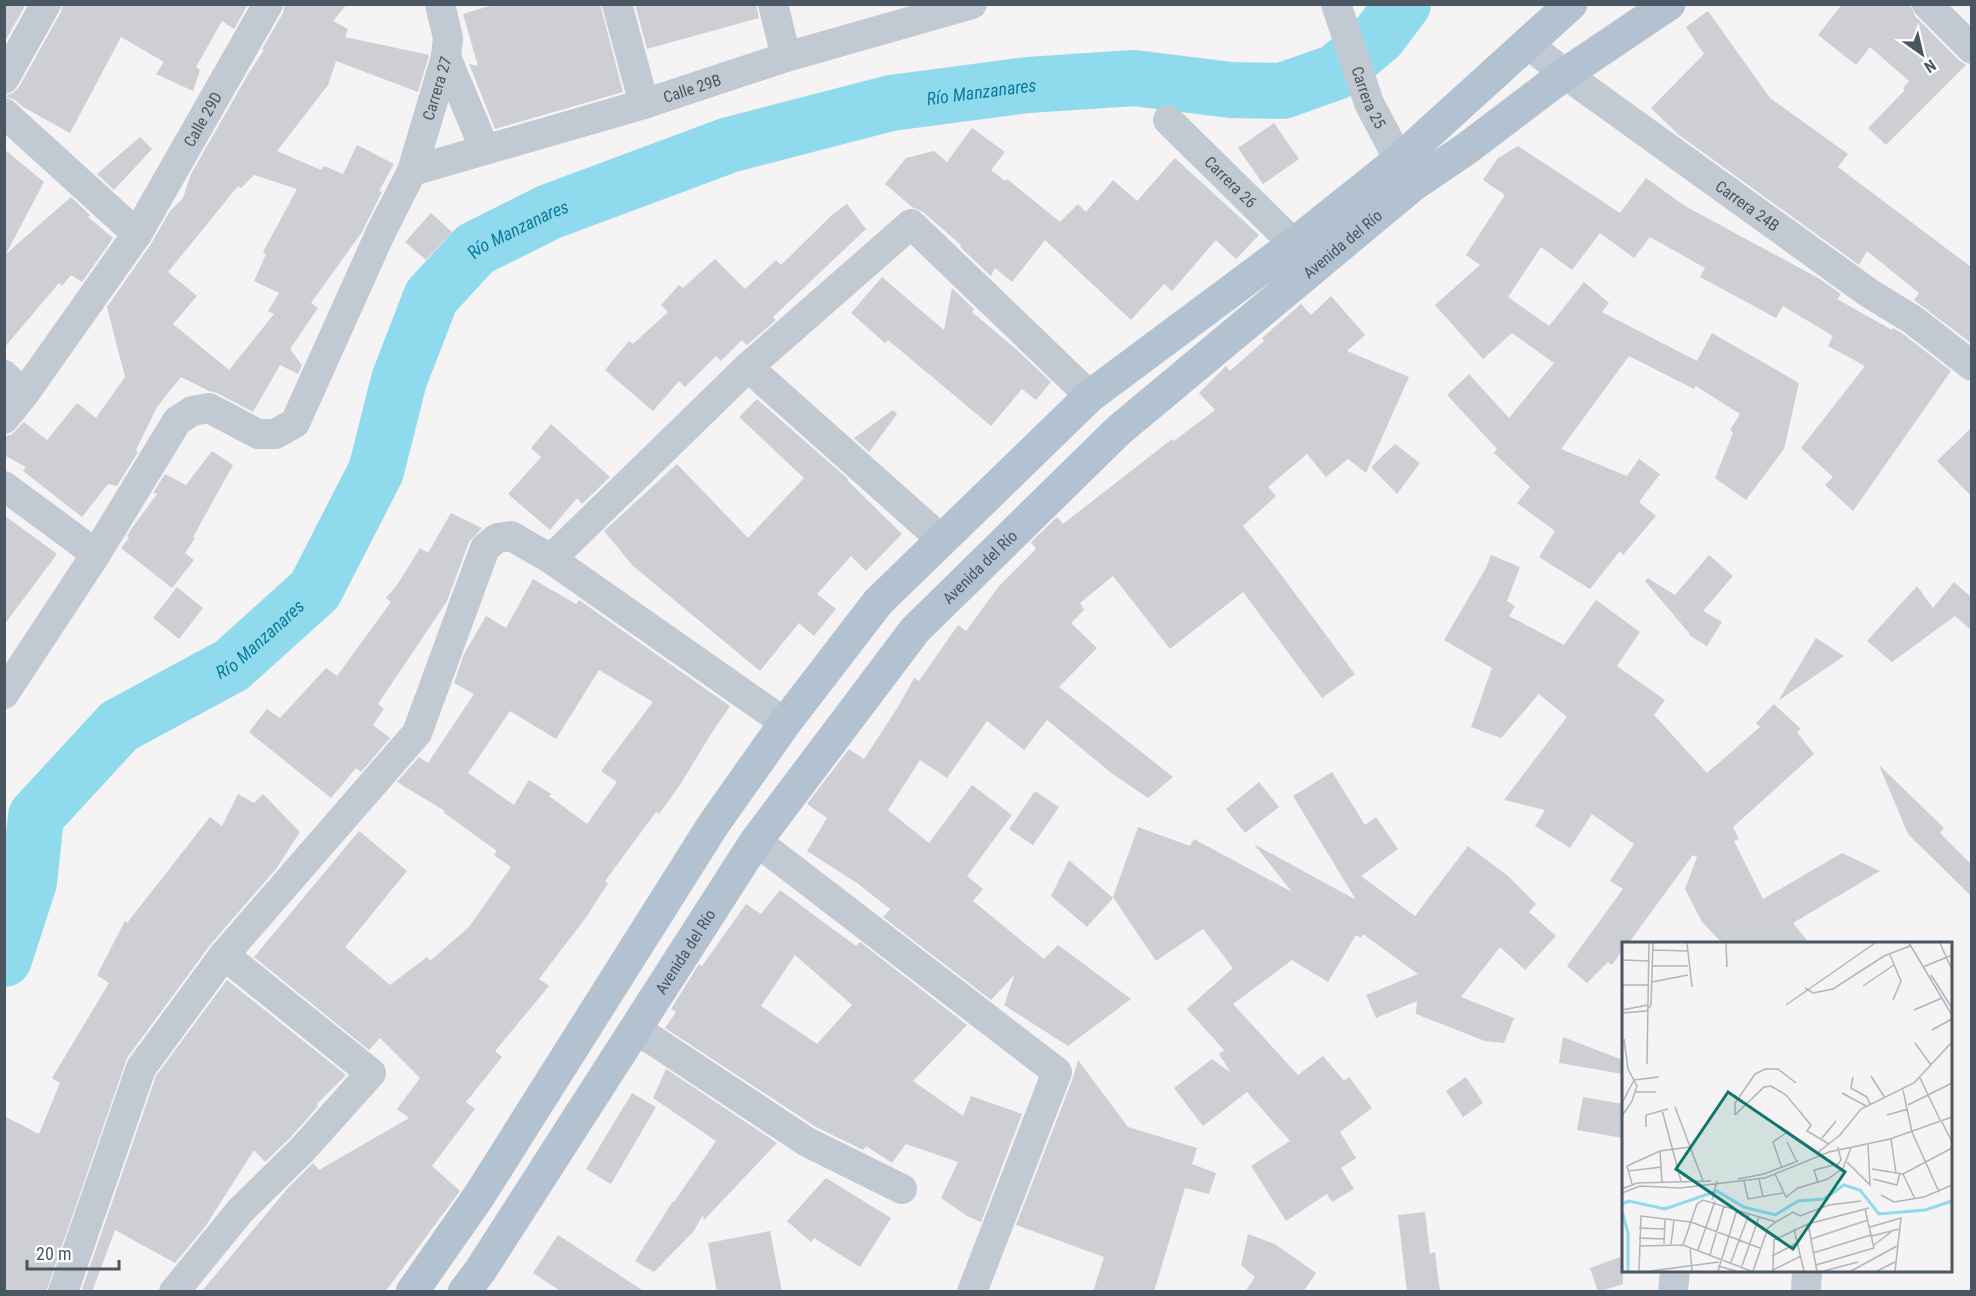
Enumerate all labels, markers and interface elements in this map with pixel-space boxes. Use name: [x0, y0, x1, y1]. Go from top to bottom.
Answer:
north arrow: [1892, 24, 1952, 84]
street label: Carrera 27: [418, 54, 455, 122]
text: N: [1921, 55, 1939, 77]
street label: Carrera 25: [1348, 64, 1390, 132]
street label: Calle 29B: [661, 70, 723, 107]
water label: Río Manzanares: [925, 74, 1037, 109]
street label: Calle 29D: [179, 88, 226, 150]
street label: Carrera 26: [1201, 152, 1261, 212]
street label: Carrera 24B: [1712, 176, 1783, 235]
water label: Río Manzanares: [462, 195, 571, 262]
street label: Avenida del Río: [1299, 206, 1386, 282]
street label: Avenida del Río: [938, 526, 1021, 607]
water label: Río Manzanares: [212, 595, 308, 683]
street label: Avenida del Río: [651, 906, 719, 997]
inset map: [1622, 942, 1952, 1272]
scale bar: [27, 1233, 118, 1271]
text: 20 m: [36, 1243, 71, 1264]

